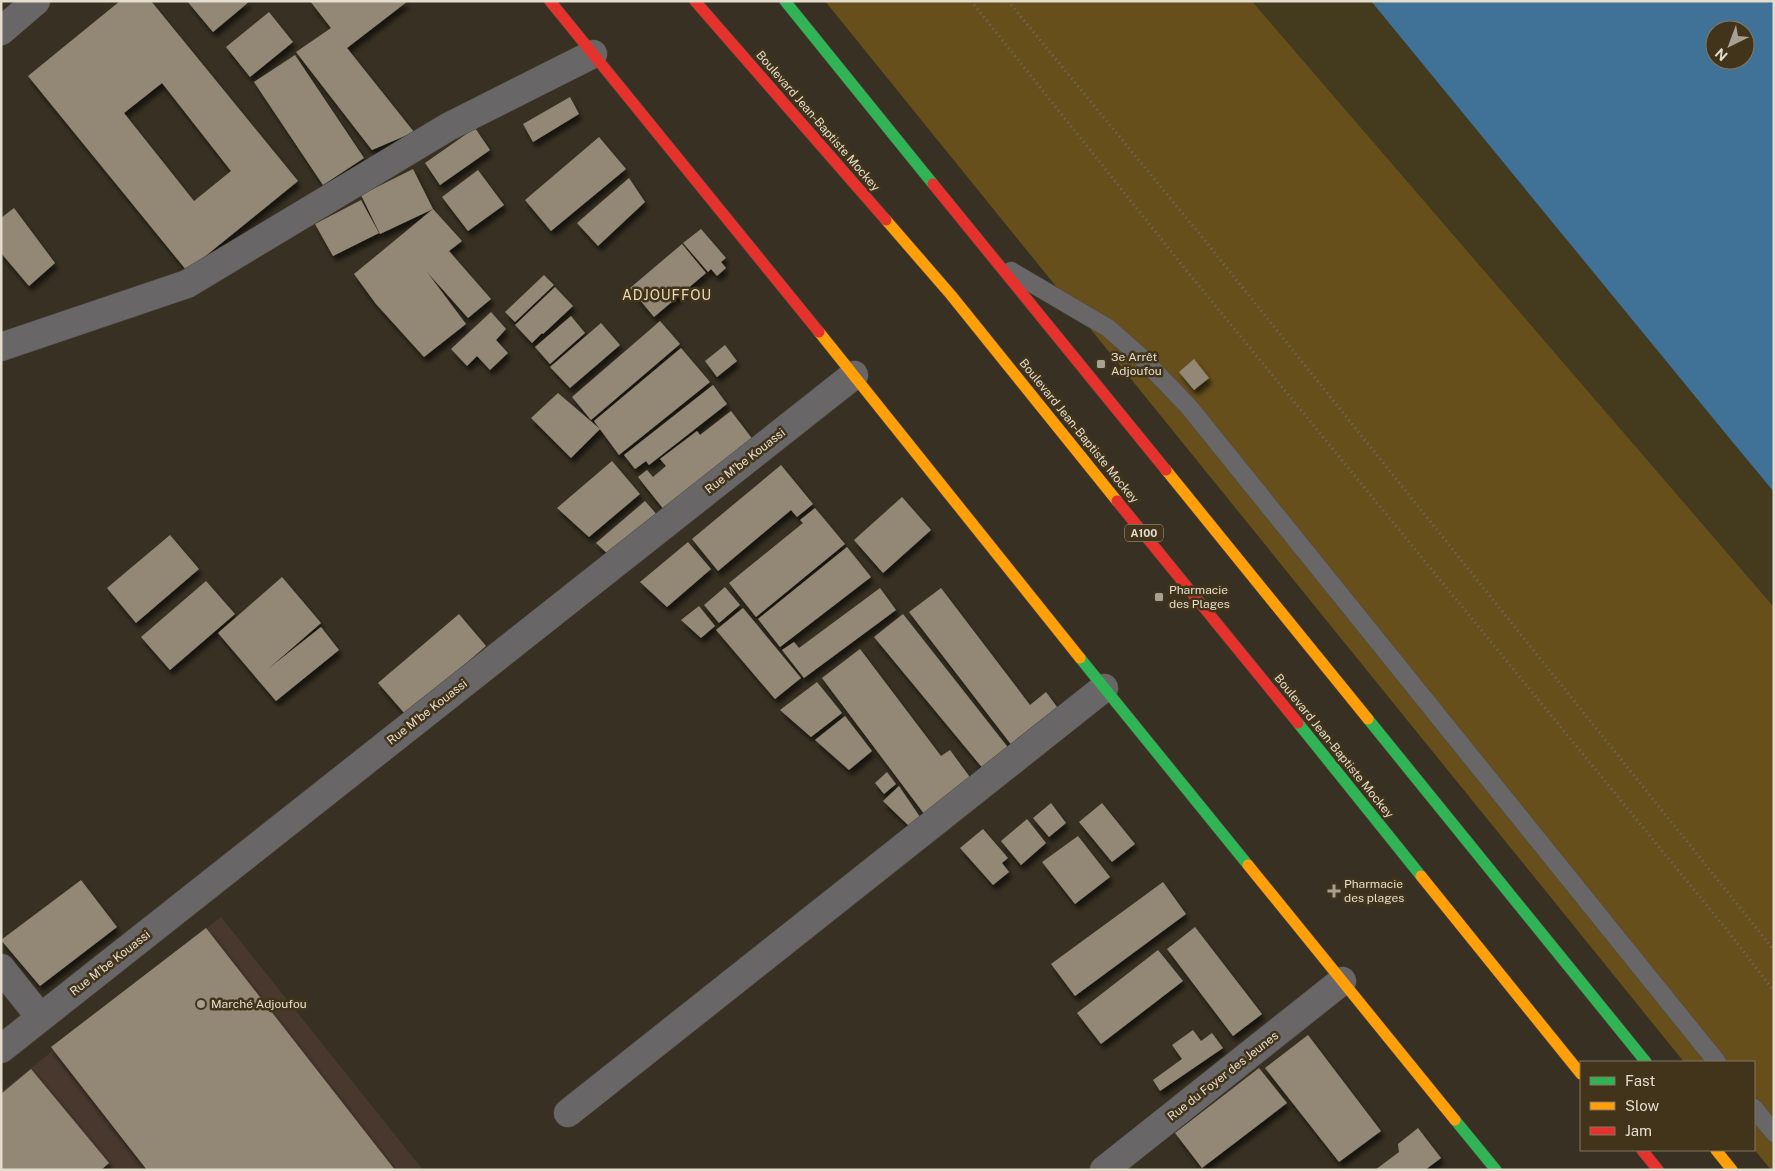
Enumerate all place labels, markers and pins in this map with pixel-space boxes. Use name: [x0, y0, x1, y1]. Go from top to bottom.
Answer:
place label: 3e Arrêt Adjoufou: [1111, 350, 1162, 378]
marker: 3e Arrêt Adjoufou: [1095, 358, 1107, 370]
place label: Pharmacie des Plages: [1169, 583, 1230, 611]
marker: Pharmacie des Plages: [1153, 591, 1165, 603]
place label: Pharmacie des plages: [1344, 877, 1404, 905]
marker: Pharmacie des plages: [1328, 885, 1340, 897]
place label: Marché Adjoufou: [211, 997, 307, 1011]
marker: Marché Adjoufou: [195, 998, 207, 1010]

